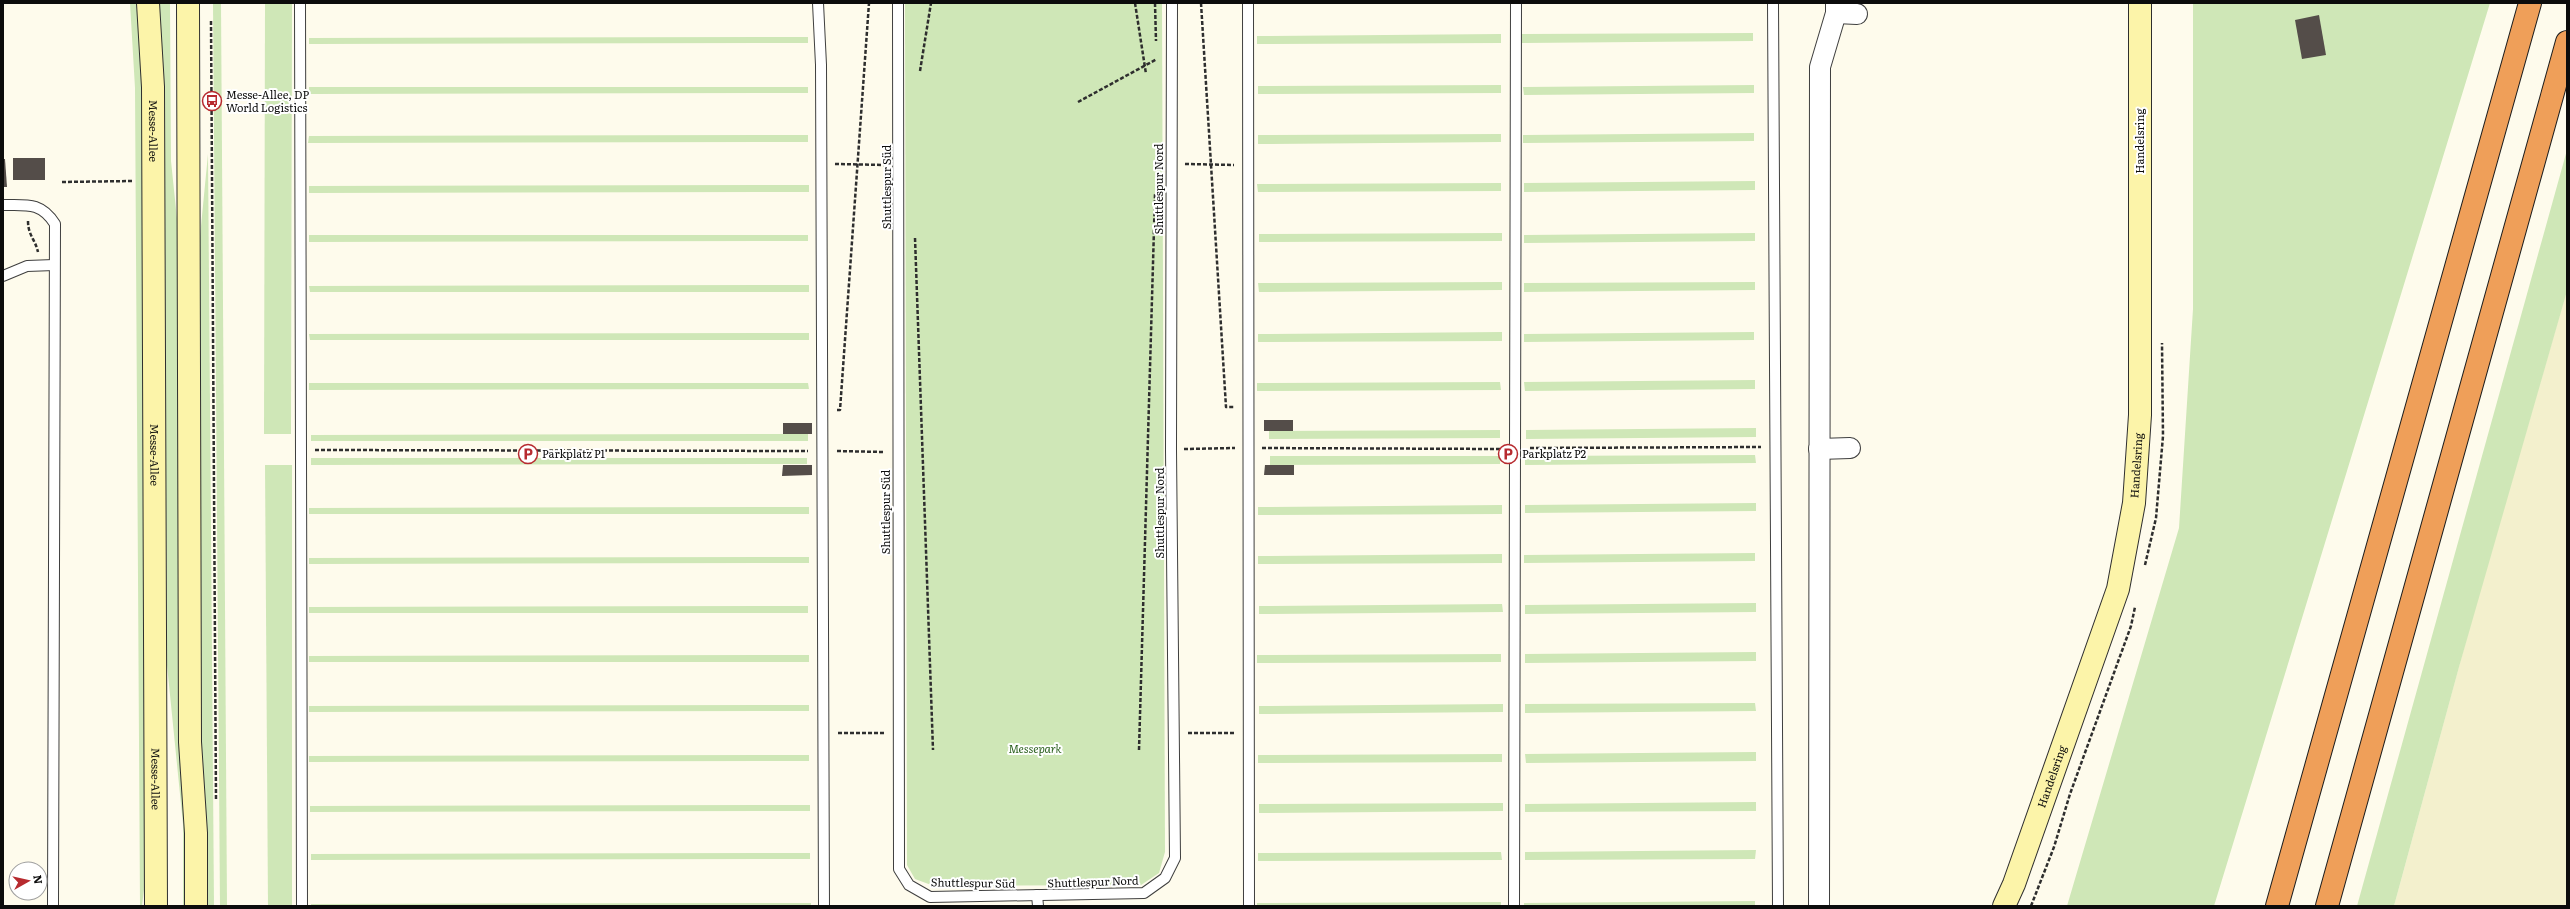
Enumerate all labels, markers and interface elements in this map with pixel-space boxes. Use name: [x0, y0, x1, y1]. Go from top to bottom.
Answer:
place label: Messe-Allee, DP World Logistics: [226, 86, 309, 115]
bus stop icon: Messe-Allee, DP World Logistics: [201, 90, 223, 112]
street label: Messe-Allee: [146, 100, 162, 162]
street label: Handelsring: [2131, 107, 2147, 174]
street label: Shuttlespur Nord: [1150, 143, 1166, 235]
street label: Shuttlespur Süd: [878, 144, 894, 229]
street label: Messe-Allee: [147, 424, 163, 486]
street label: Handelsring: [2125, 431, 2146, 499]
parking icon: Parkplatz P1: [517, 443, 539, 465]
parking icon: Parkplatz P2: [1497, 443, 1519, 465]
place label: Parkplatz P1: [542, 445, 606, 461]
place label: Parkplatz P2: [1522, 445, 1587, 461]
street label: Shuttlespur Nord: [1151, 467, 1167, 559]
street label: Shuttlespur Süd: [877, 469, 893, 554]
park label: Messepark: [1008, 740, 1062, 756]
street label: Handelsring: [2032, 742, 2070, 810]
street label: Messe-Allee: [148, 748, 165, 810]
north arrow: [8, 861, 48, 901]
street label: Shuttlespur Nord: [1047, 871, 1139, 891]
street label: Shuttlespur Süd: [931, 873, 1016, 891]
text: N: [30, 874, 47, 885]

